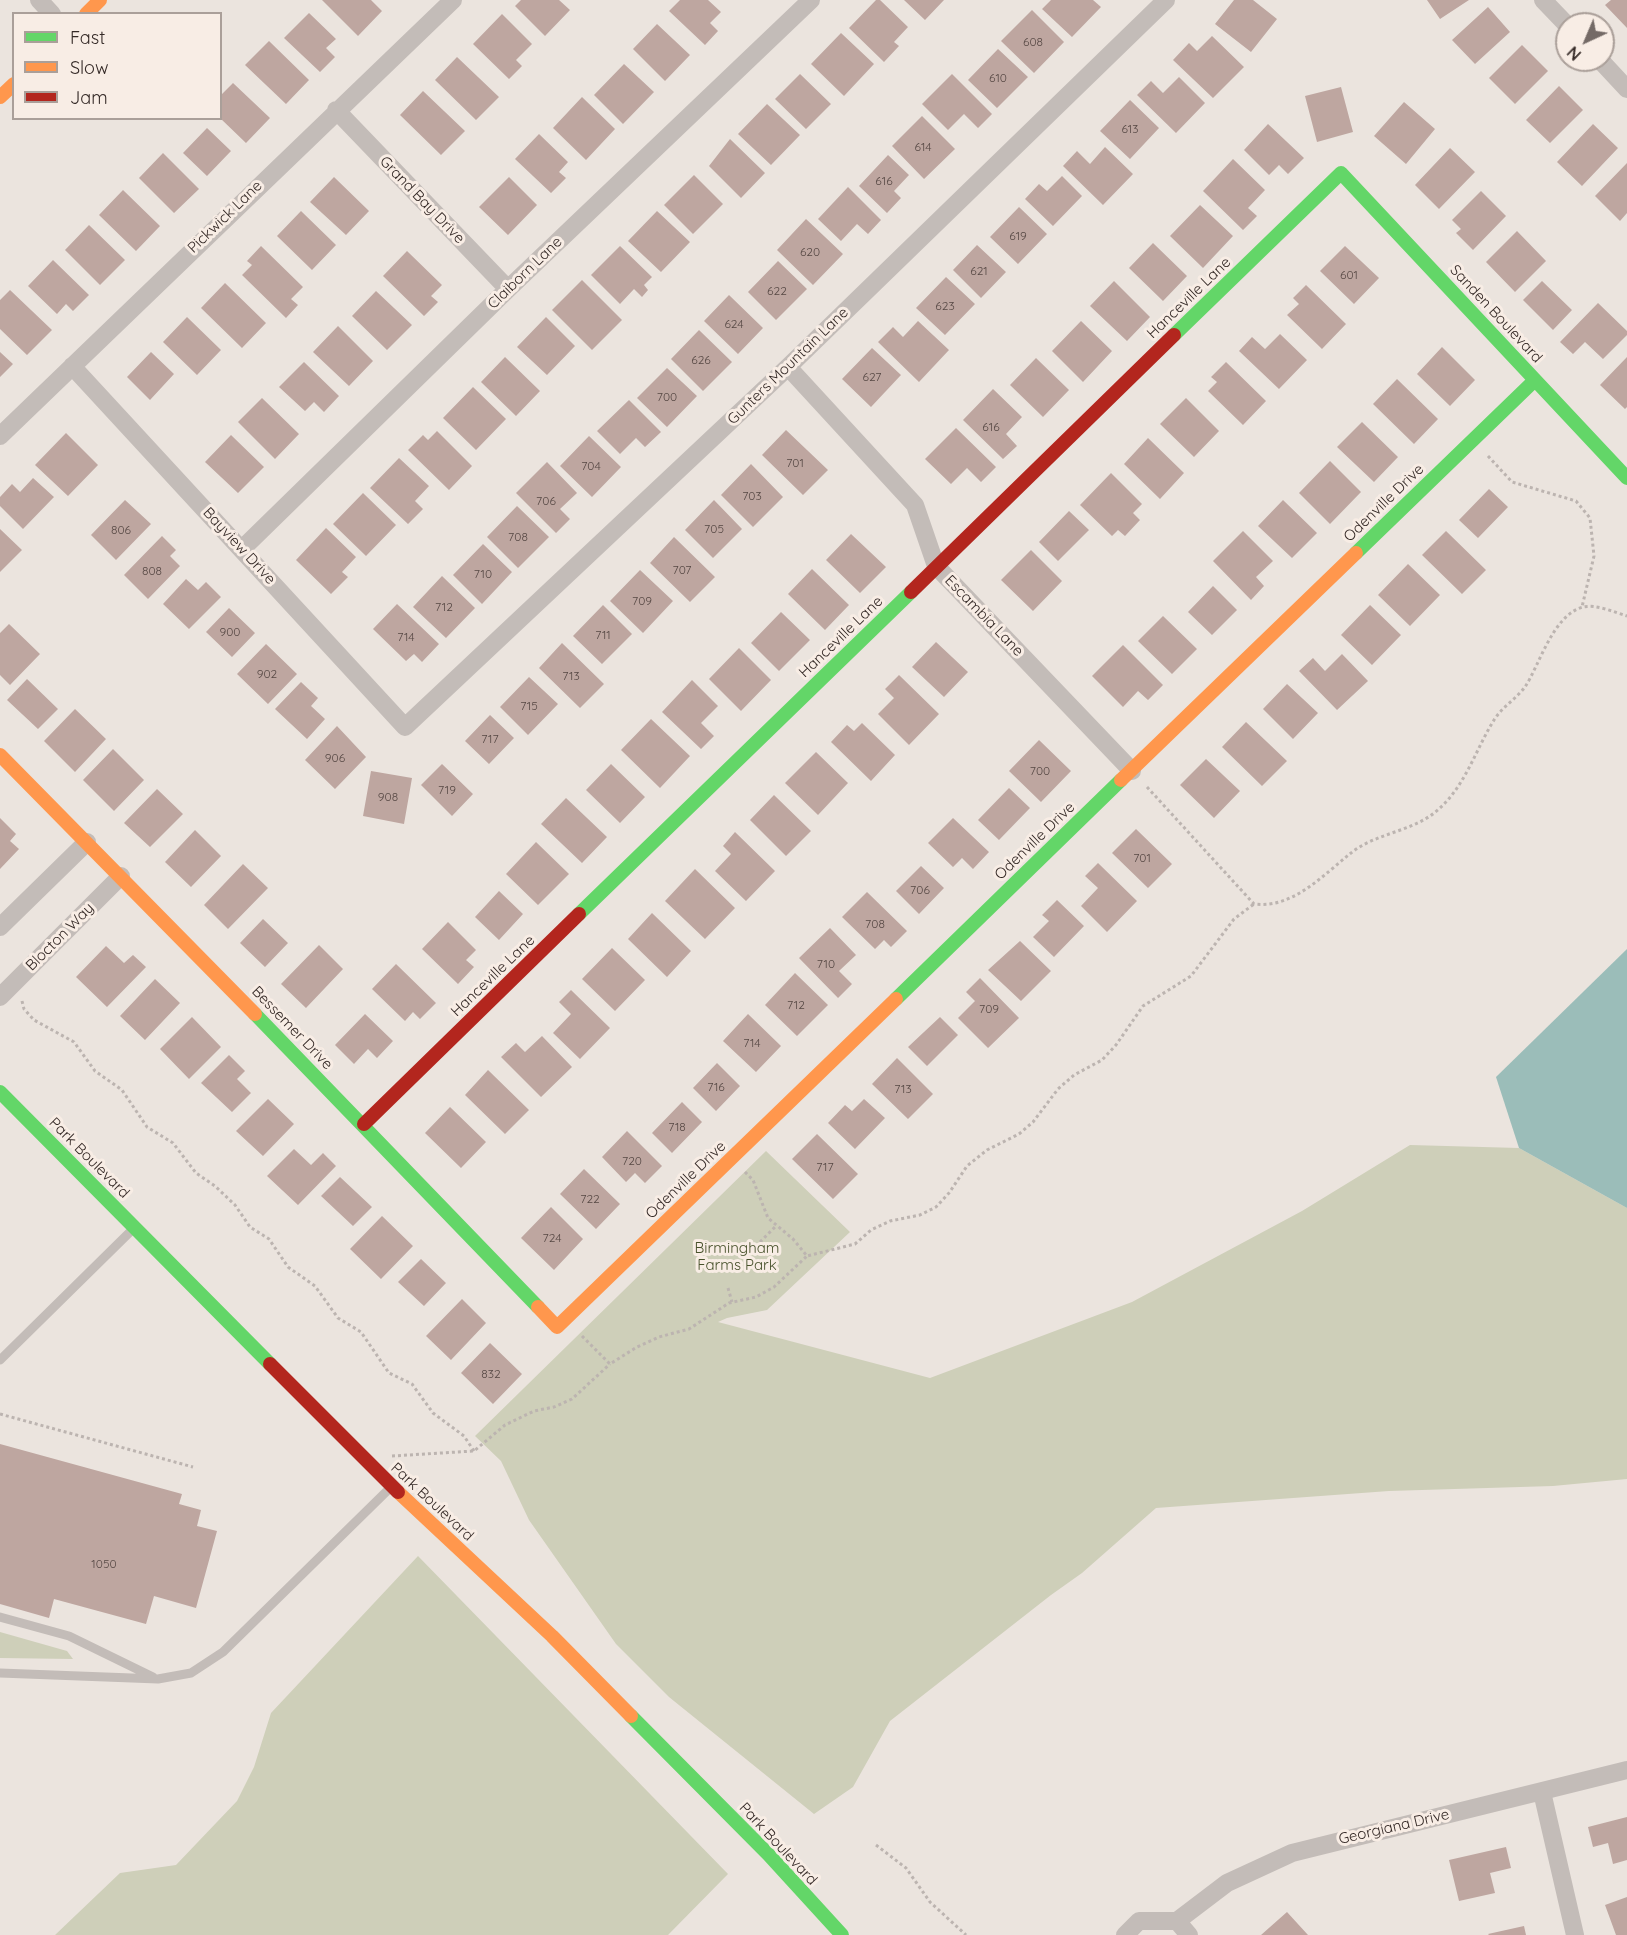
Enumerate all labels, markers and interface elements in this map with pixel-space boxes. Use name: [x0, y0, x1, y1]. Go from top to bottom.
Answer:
legend: [12, 12, 222, 120]
north arrow: [1555, 12, 1615, 72]
text: Fast: [70, 26, 105, 49]
house number: 608: [1023, 35, 1043, 49]
text: N: [1563, 42, 1585, 65]
text: Slow: [70, 56, 108, 79]
house number: 610: [989, 71, 1007, 85]
text: Jam: [70, 86, 108, 109]
house number: 613: [1121, 122, 1139, 136]
house number: 614: [915, 140, 931, 154]
street label: Grand Bay Drive: [376, 153, 468, 247]
house number: 616: [875, 174, 893, 188]
street label: Pickwick Lane: [184, 177, 266, 257]
house number: 619: [1009, 229, 1027, 243]
street label: Claiborn Lane: [484, 233, 566, 313]
house number: 620: [800, 245, 820, 259]
street label: Hanceville Lane: [1143, 254, 1235, 342]
street label: Sanden Boulevard: [1446, 261, 1546, 367]
house number: 621: [970, 264, 988, 278]
house number: 601: [1340, 268, 1358, 282]
house number: 622: [767, 284, 787, 298]
house number: 623: [935, 299, 955, 313]
street label: Gunters Mountain Lane: [724, 304, 852, 428]
house number: 624: [724, 317, 744, 331]
house number: 626: [691, 353, 711, 367]
house number: 627: [862, 370, 882, 384]
house number: 700: [657, 390, 677, 404]
house number: 616: [982, 420, 1000, 434]
house number: 701: [786, 456, 804, 470]
house number: 704: [581, 459, 601, 473]
street label: Odenville Drive: [1340, 460, 1428, 546]
house number: 703: [742, 489, 762, 503]
house number: 706: [536, 494, 556, 508]
street label: Bayview Drive: [199, 504, 279, 588]
house number: 705: [704, 522, 724, 536]
house number: 806: [111, 523, 131, 537]
house number: 708: [508, 530, 528, 544]
house number: 707: [673, 563, 691, 577]
house number: 808: [142, 564, 162, 578]
house number: 710: [474, 567, 492, 581]
street label: Escambia Lane: [941, 572, 1027, 660]
street label: Hanceville Lane: [795, 593, 887, 681]
house number: 709: [632, 594, 652, 608]
house number: 712: [435, 600, 453, 614]
house number: 900: [220, 625, 240, 639]
house number: 711: [595, 628, 611, 642]
house number: 714: [397, 630, 415, 644]
house number: 902: [257, 667, 277, 681]
house number: 713: [562, 669, 580, 683]
house number: 715: [520, 699, 538, 713]
house number: 717: [481, 732, 499, 746]
house number: 906: [325, 751, 345, 765]
house number: 700: [1030, 764, 1050, 778]
house number: 719: [438, 783, 456, 797]
house number: 908: [378, 790, 398, 804]
street label: Odenville Drive: [991, 798, 1079, 884]
house number: 701: [1133, 851, 1151, 865]
house number: 706: [910, 883, 930, 897]
street label: Blocton Way: [22, 899, 98, 975]
house number: 708: [865, 917, 885, 931]
street label: Hanceville Lane: [447, 932, 539, 1020]
house number: 710: [817, 957, 835, 971]
street label: Bessemer Drive: [248, 983, 336, 1073]
house number: 712: [787, 998, 805, 1012]
house number: 709: [979, 1002, 999, 1016]
house number: 714: [743, 1036, 761, 1050]
house number: 716: [707, 1080, 725, 1094]
house number: 713: [894, 1082, 912, 1096]
street label: Park Boulevard: [45, 1114, 133, 1202]
house number: 718: [668, 1120, 686, 1134]
street label: Odenville Drive: [642, 1137, 730, 1223]
house number: 720: [622, 1154, 642, 1168]
house number: 717: [816, 1160, 834, 1174]
house number: 722: [580, 1192, 600, 1206]
house number: 724: [543, 1231, 561, 1245]
park label: Birmingham Farms Park: [695, 1239, 779, 1274]
house number: 832: [481, 1367, 501, 1381]
street label: Park Boulevard: [387, 1459, 477, 1545]
house number: 1050: [91, 1557, 117, 1571]
street label: Park Boulevard: [735, 1799, 821, 1889]
street label: Georgiana Drive: [1337, 1806, 1451, 1848]

